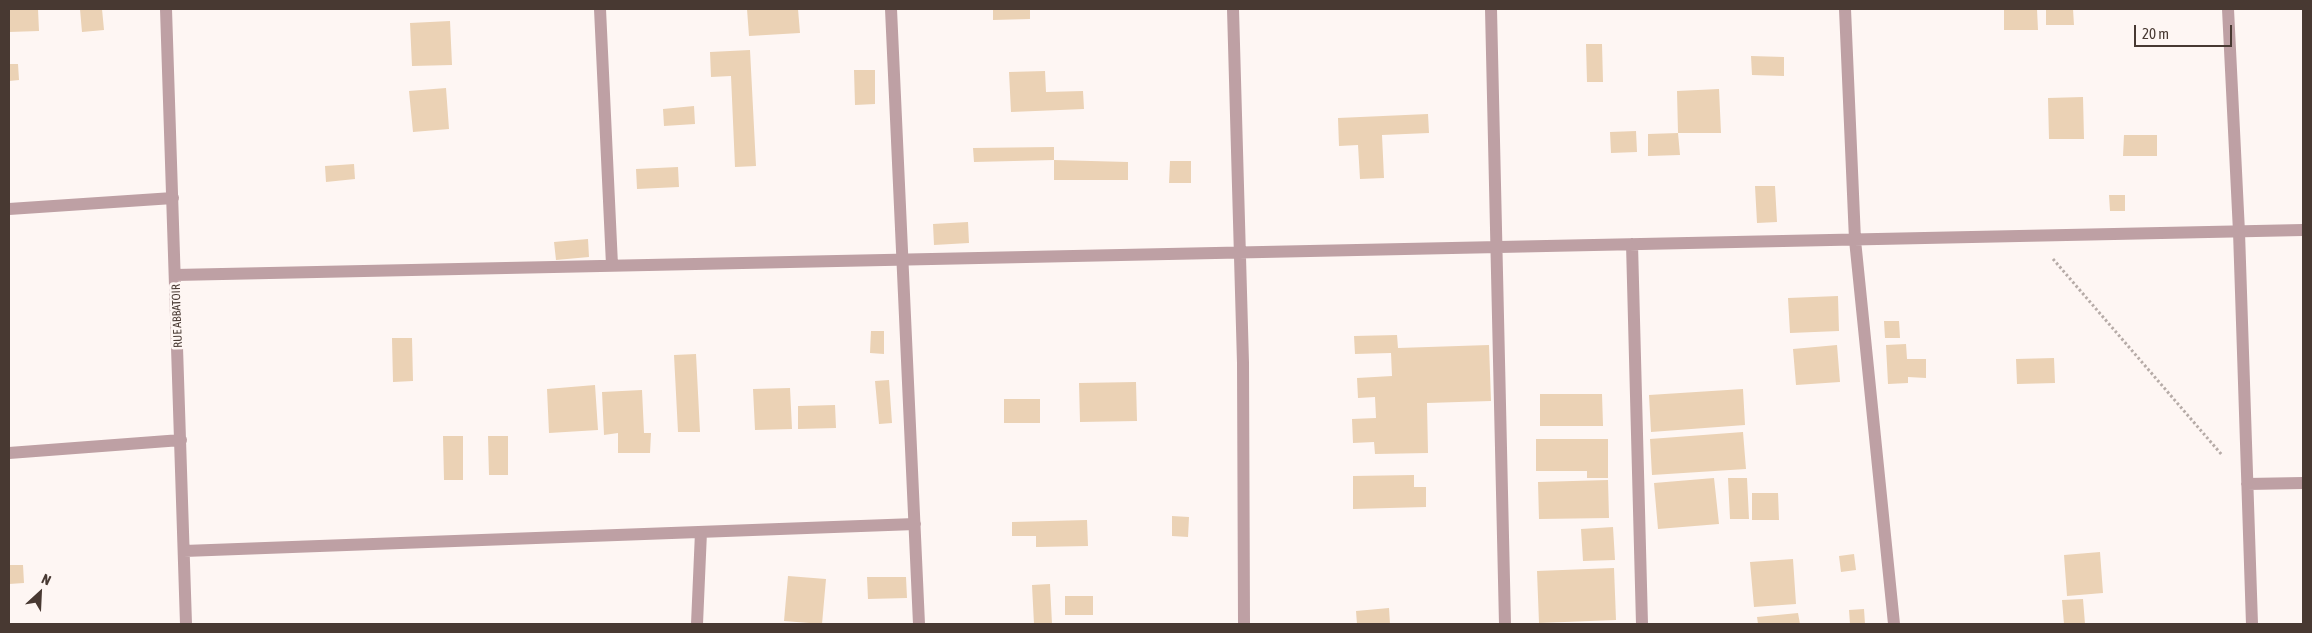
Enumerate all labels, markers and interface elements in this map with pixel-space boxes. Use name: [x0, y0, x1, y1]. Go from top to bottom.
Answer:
scale bar: [2137, 15, 2234, 47]
text: 20 m: [2142, 25, 2169, 42]
street label: RUE ABBATOIR: [169, 284, 185, 348]
north arrow: [15, 568, 65, 618]
text: N: [39, 570, 53, 588]

